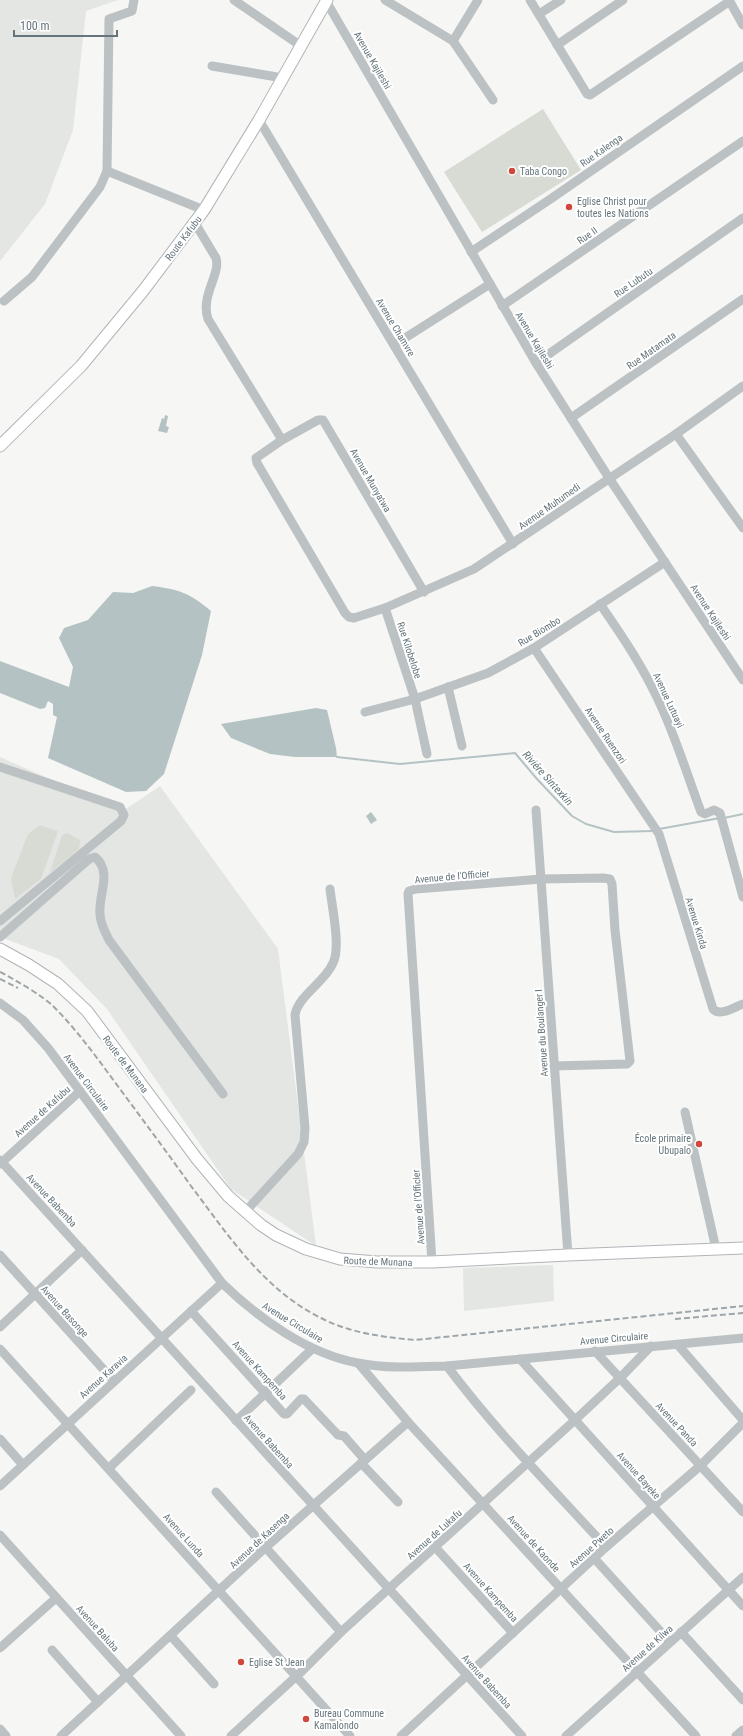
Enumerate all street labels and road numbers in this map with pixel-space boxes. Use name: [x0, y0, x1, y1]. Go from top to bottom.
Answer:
street label: Avenue Kajileshi: [352, 30, 393, 91]
street label: Rue Kalenga: [578, 132, 625, 169]
street label: Route Kafubu: [163, 214, 204, 263]
street label: Rue II: [575, 225, 600, 246]
street label: Rue Lubutu: [612, 265, 655, 300]
street label: Avenue Chamvre: [374, 296, 417, 359]
street label: Avenue Kajileshi: [513, 310, 556, 371]
street label: Rue Matamata: [625, 329, 678, 371]
street label: Avenue Munyatwa: [348, 447, 393, 514]
street label: Avenue Muhumedi: [516, 481, 582, 532]
street label: Avenue Kajileshi: [688, 582, 733, 642]
street label: Rue Biombo: [516, 615, 562, 648]
street label: Rue Kilobelobe: [395, 621, 424, 680]
street label: Avenue Lutuayi: [651, 671, 686, 729]
street label: Avenue Ruenzori: [583, 705, 628, 765]
street label: Avenue de l'Officier: [414, 868, 490, 885]
street label: Avenue Kinda: [683, 896, 710, 950]
street label: Avenue du Boulanger I: [533, 989, 550, 1077]
street label: Route de Munana: [101, 1034, 151, 1095]
street label: Avenue Circulaire: [62, 1052, 112, 1113]
street label: Avenue de Kafubu: [12, 1083, 73, 1139]
street label: Avenue de l'Officier: [410, 1169, 427, 1245]
street label: Avenue Babemba: [24, 1172, 79, 1229]
street label: Route de Munana: [343, 1255, 413, 1268]
street label: Avenue Basonge: [39, 1283, 91, 1340]
street label: Avenue Circulaire: [261, 1300, 325, 1345]
street label: Avenue Circulaire: [579, 1330, 649, 1347]
street label: Avenue Kampemba: [230, 1339, 289, 1402]
street label: Avenue Karavia: [77, 1352, 130, 1401]
street label: Avenue Panda: [654, 1400, 700, 1449]
street label: Avenue Babemba: [242, 1412, 296, 1471]
street label: Avenue Bayeke: [615, 1450, 663, 1501]
street label: Avenue de Lukafu: [405, 1507, 464, 1562]
street label: Avenue de Kasenga: [227, 1510, 291, 1571]
street label: Avenue Lunda: [161, 1511, 206, 1560]
street label: Avenue de Kaonde: [505, 1513, 562, 1574]
street label: Avenue Pweto: [567, 1525, 616, 1570]
street label: Avenue Kampemba: [461, 1561, 520, 1624]
street label: Avenue Baluba: [74, 1603, 121, 1654]
street label: Avenue de Kilwa: [620, 1623, 675, 1674]
street label: Avenue Babemba: [460, 1652, 514, 1711]

